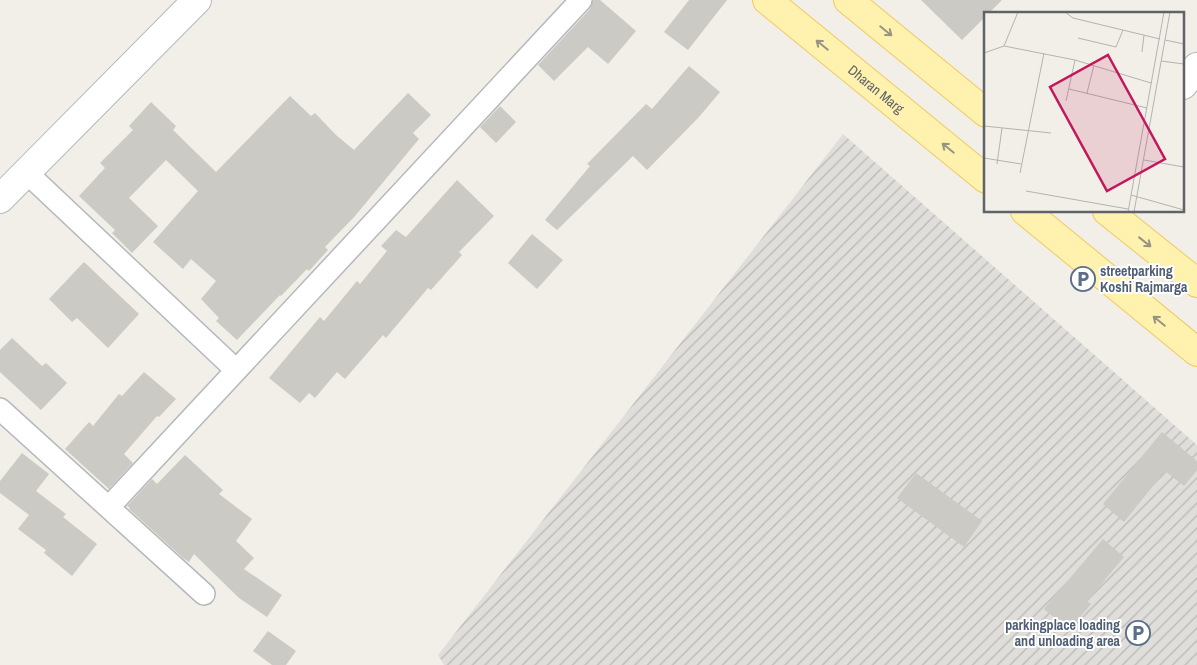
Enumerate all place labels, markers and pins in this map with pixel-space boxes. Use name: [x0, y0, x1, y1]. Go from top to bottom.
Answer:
place label: streetparking Koshi Rajmarga: [1100, 262, 1188, 296]
parking icon: streetparking Koshi Rajmarga: [1070, 266, 1096, 292]
place label: parkingplace loading and unloading area: [1005, 616, 1121, 650]
parking icon: parkingplace loading and unloading area: [1125, 620, 1151, 646]

